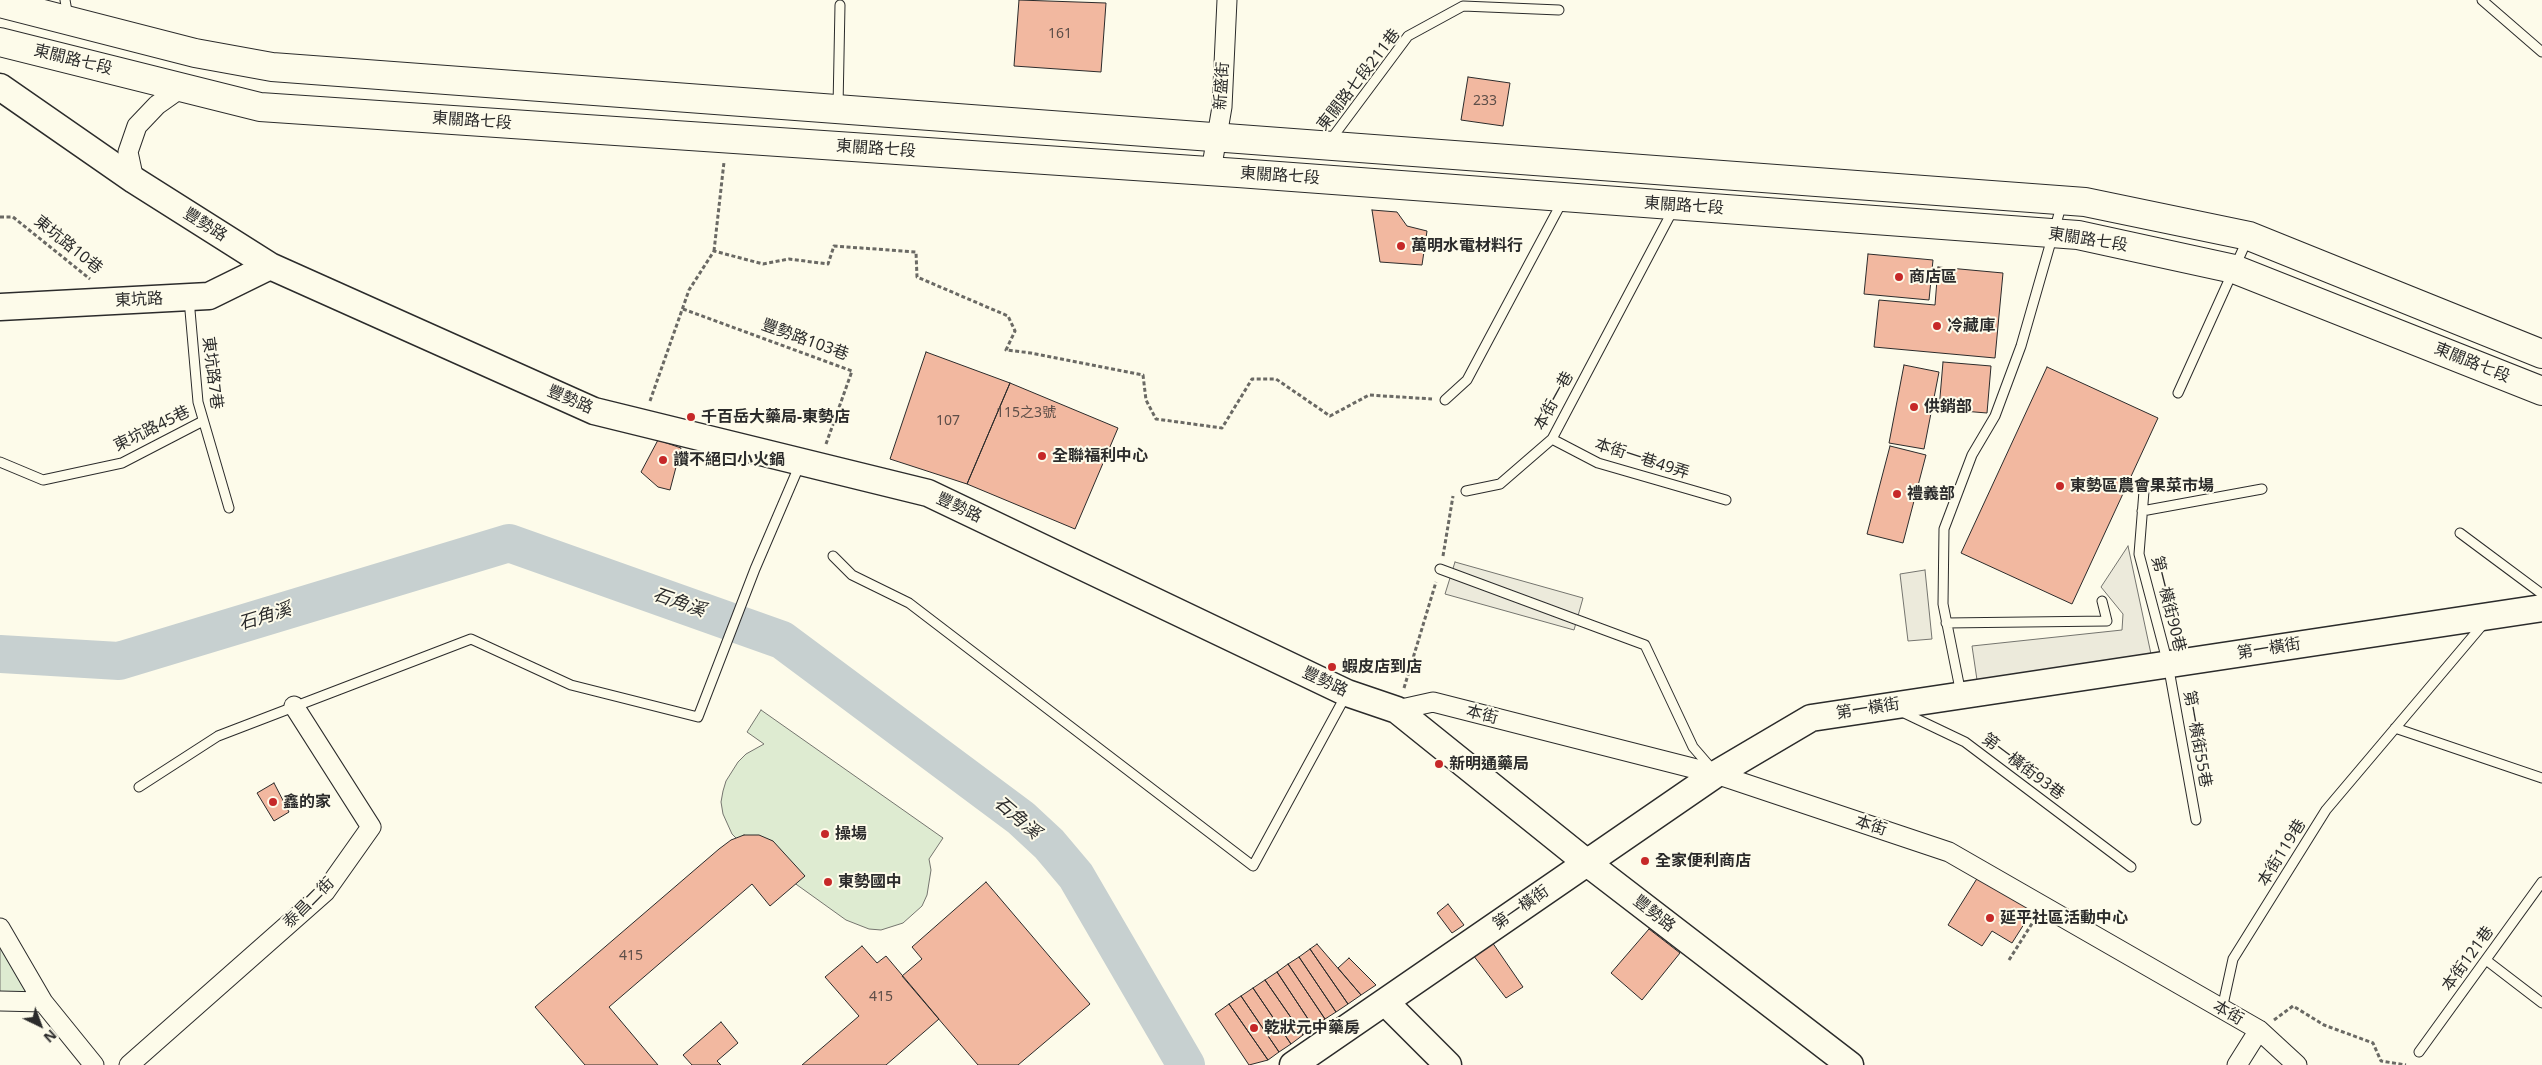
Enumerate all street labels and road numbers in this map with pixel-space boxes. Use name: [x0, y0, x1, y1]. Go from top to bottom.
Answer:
street label: 東關路七段211巷: [1313, 25, 1405, 135]
street label: 東關路七段: [32, 41, 114, 79]
street label: 新盛街: [1211, 61, 1233, 111]
street label: 東關路七段: [431, 109, 513, 133]
street label: 東關路七段: [835, 137, 917, 161]
street label: 東關路七段: [1239, 164, 1321, 188]
street label: 東關路七段: [1643, 194, 1725, 218]
street label: 豐勢路: [180, 204, 230, 246]
street label: 東坑路10巷: [30, 212, 106, 278]
street label: 東關路七段: [2047, 224, 2129, 256]
street label: 東坑路: [115, 289, 163, 311]
street label: 豐勢路103巷: [759, 315, 851, 365]
street label: 東坑路7巷: [198, 336, 226, 410]
street label: 東關路七段: [2431, 339, 2513, 387]
street label: 本街一巷: [1530, 368, 1578, 434]
street label: 豐勢路: [544, 382, 596, 418]
street label: 東坑路45巷: [111, 402, 193, 456]
street label: 本街一巷49弄: [1592, 435, 1692, 483]
street label: 豐勢路: [933, 489, 985, 527]
street label: 第一橫街90巷: [2147, 554, 2189, 654]
street label: 第一橫街: [2236, 635, 2302, 663]
street label: 豐勢路: [1299, 663, 1351, 701]
street label: 第一橫街55巷: [2179, 689, 2215, 789]
street label: 第一橫街: [1835, 695, 1901, 723]
street label: 本街: [1464, 702, 1500, 728]
street label: 第一橫街93巷: [1978, 730, 2068, 804]
street label: 本街: [1853, 812, 1889, 840]
street label: 本街119巷: [2254, 816, 2310, 890]
street label: 泰昌二街: [280, 874, 338, 932]
street label: 第一橫街: [1489, 882, 1553, 934]
street label: 豐勢路: [1629, 892, 1679, 936]
street label: 本街121巷: [2438, 923, 2498, 995]
street label: 本街: [2209, 997, 2247, 1029]

